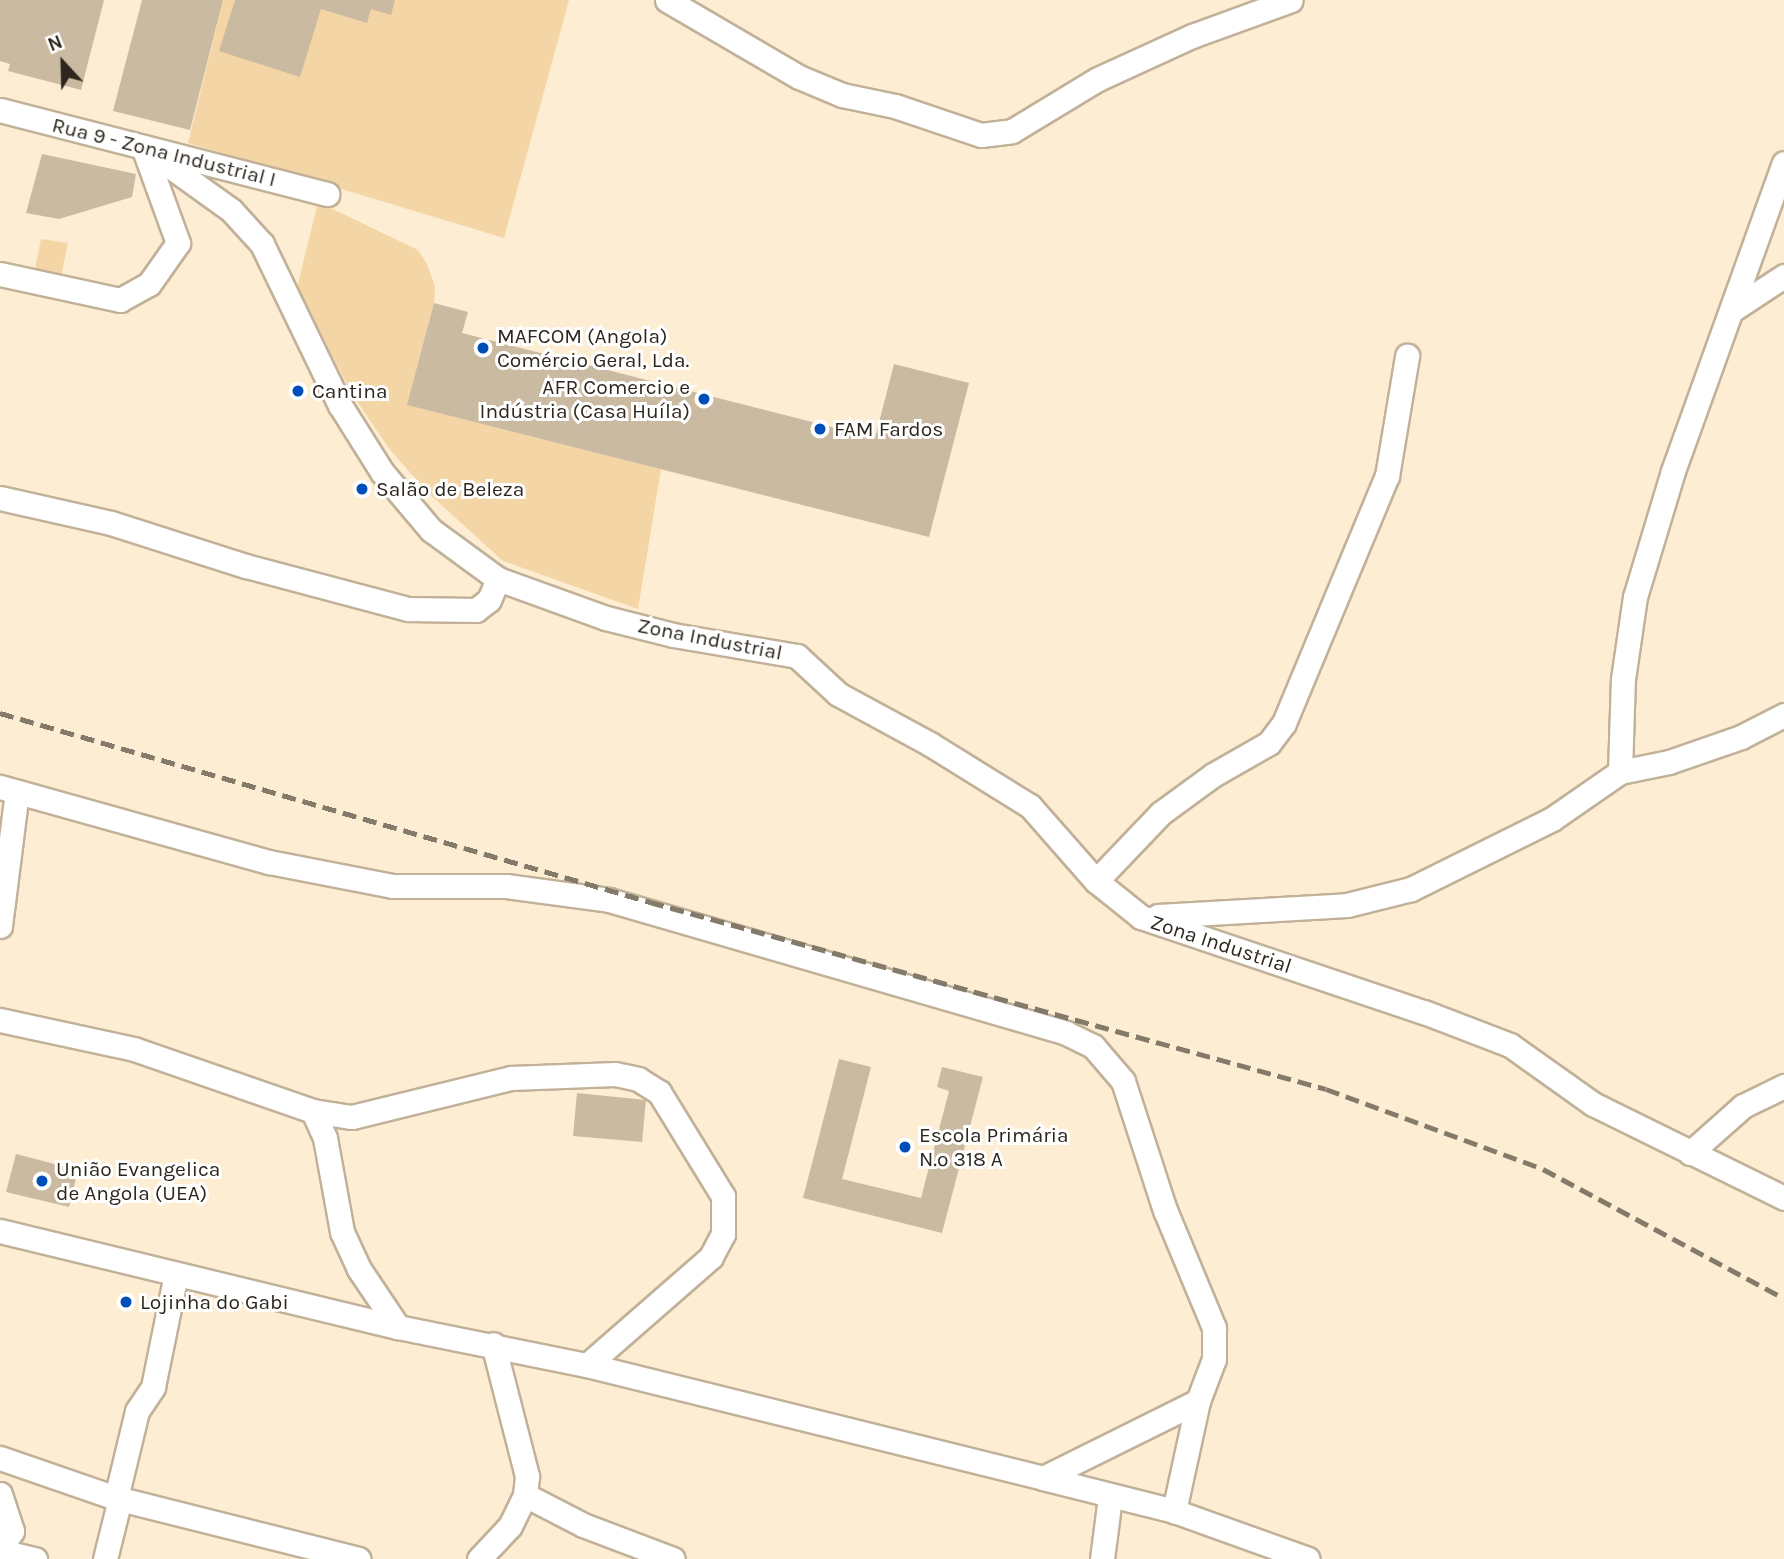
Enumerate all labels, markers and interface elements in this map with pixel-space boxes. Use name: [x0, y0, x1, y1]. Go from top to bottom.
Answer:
north arrow: [28, 28, 98, 98]
text: N: [45, 31, 66, 56]
street label: Rua 9 - Zona Industrial I: [50, 112, 278, 192]
place label: MAFCOM (Angola) Comércio Geral, Lda.: [497, 323, 689, 373]
marker: MAFCOM (Angola) Comércio Geral, Lda.: [475, 340, 491, 356]
place label: AFR Comercio e Indústria (Casa Huíla): [480, 374, 690, 424]
place label: Cantina: [312, 378, 387, 404]
marker: Cantina: [290, 383, 306, 399]
marker: AFR Comercio e Indústria (Casa Huíla): [696, 391, 712, 407]
place label: FAM Fardos: [834, 416, 943, 442]
marker: FAM Fardos: [812, 421, 828, 437]
place label: Salão de Beleza: [376, 476, 524, 502]
marker: Salão de Beleza: [354, 481, 370, 497]
street label: Zona Industrial: [635, 613, 785, 665]
street label: Zona Industrial: [1147, 909, 1295, 979]
place label: Escola Primária N.º 318 A: [919, 1122, 1069, 1172]
marker: Escola Primária N.º 318 A: [897, 1139, 913, 1155]
place label: União Evangelica de Angola (UEA): [56, 1156, 220, 1206]
marker: União Evangelica de Angola (UEA): [34, 1173, 50, 1189]
place label: Lojinha do Gabi: [140, 1289, 289, 1315]
marker: Lojinha do Gabi: [118, 1294, 134, 1310]

